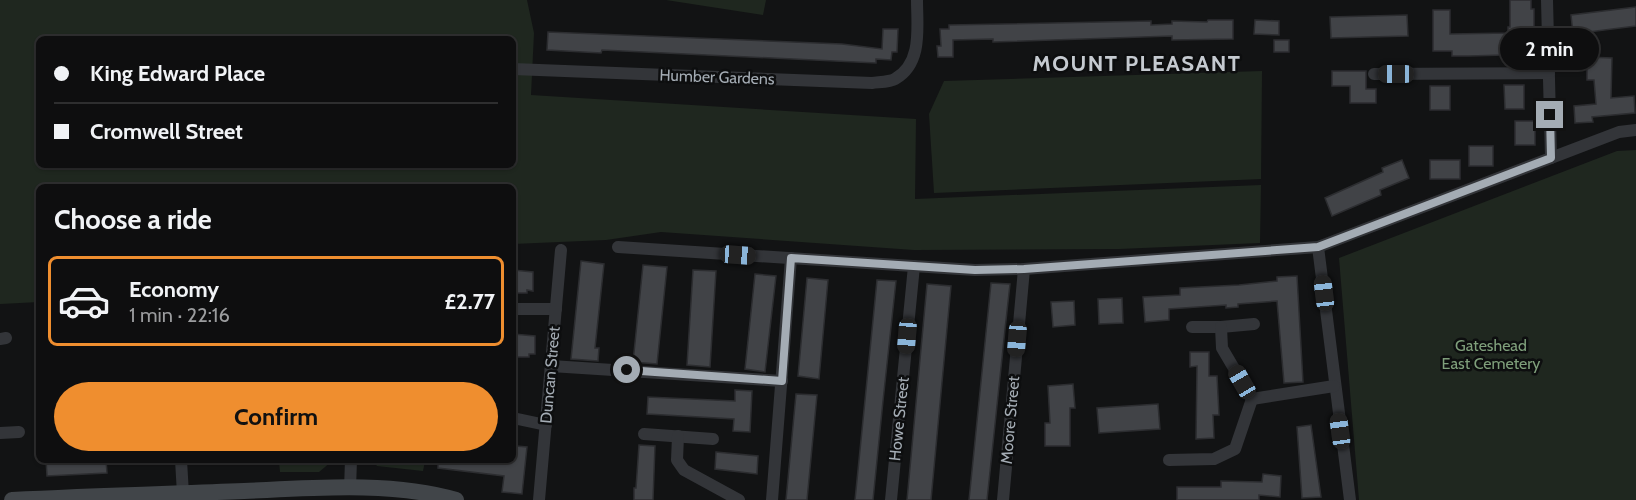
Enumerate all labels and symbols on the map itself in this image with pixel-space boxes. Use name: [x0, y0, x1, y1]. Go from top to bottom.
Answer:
callout: 2 min: [1500, 28, 1600, 70]
district label: MOUNT PLEASANT: [1032, 50, 1242, 77]
street label: Humber Gardens: [659, 65, 775, 89]
car: [1378, 65, 1414, 83]
route end: [1536, 101, 1563, 128]
car: [719, 245, 757, 265]
car: [1313, 274, 1335, 312]
car: [896, 317, 918, 355]
car: [1006, 320, 1028, 358]
street label: Duncan Street: [536, 325, 564, 424]
park label: Gateshead East Cemetery: [1442, 336, 1540, 373]
route start: [613, 356, 640, 383]
car: [1225, 362, 1259, 402]
street label: Moore Street: [997, 375, 1023, 465]
street label: Howe Street: [885, 376, 913, 462]
car: [1329, 412, 1351, 450]

